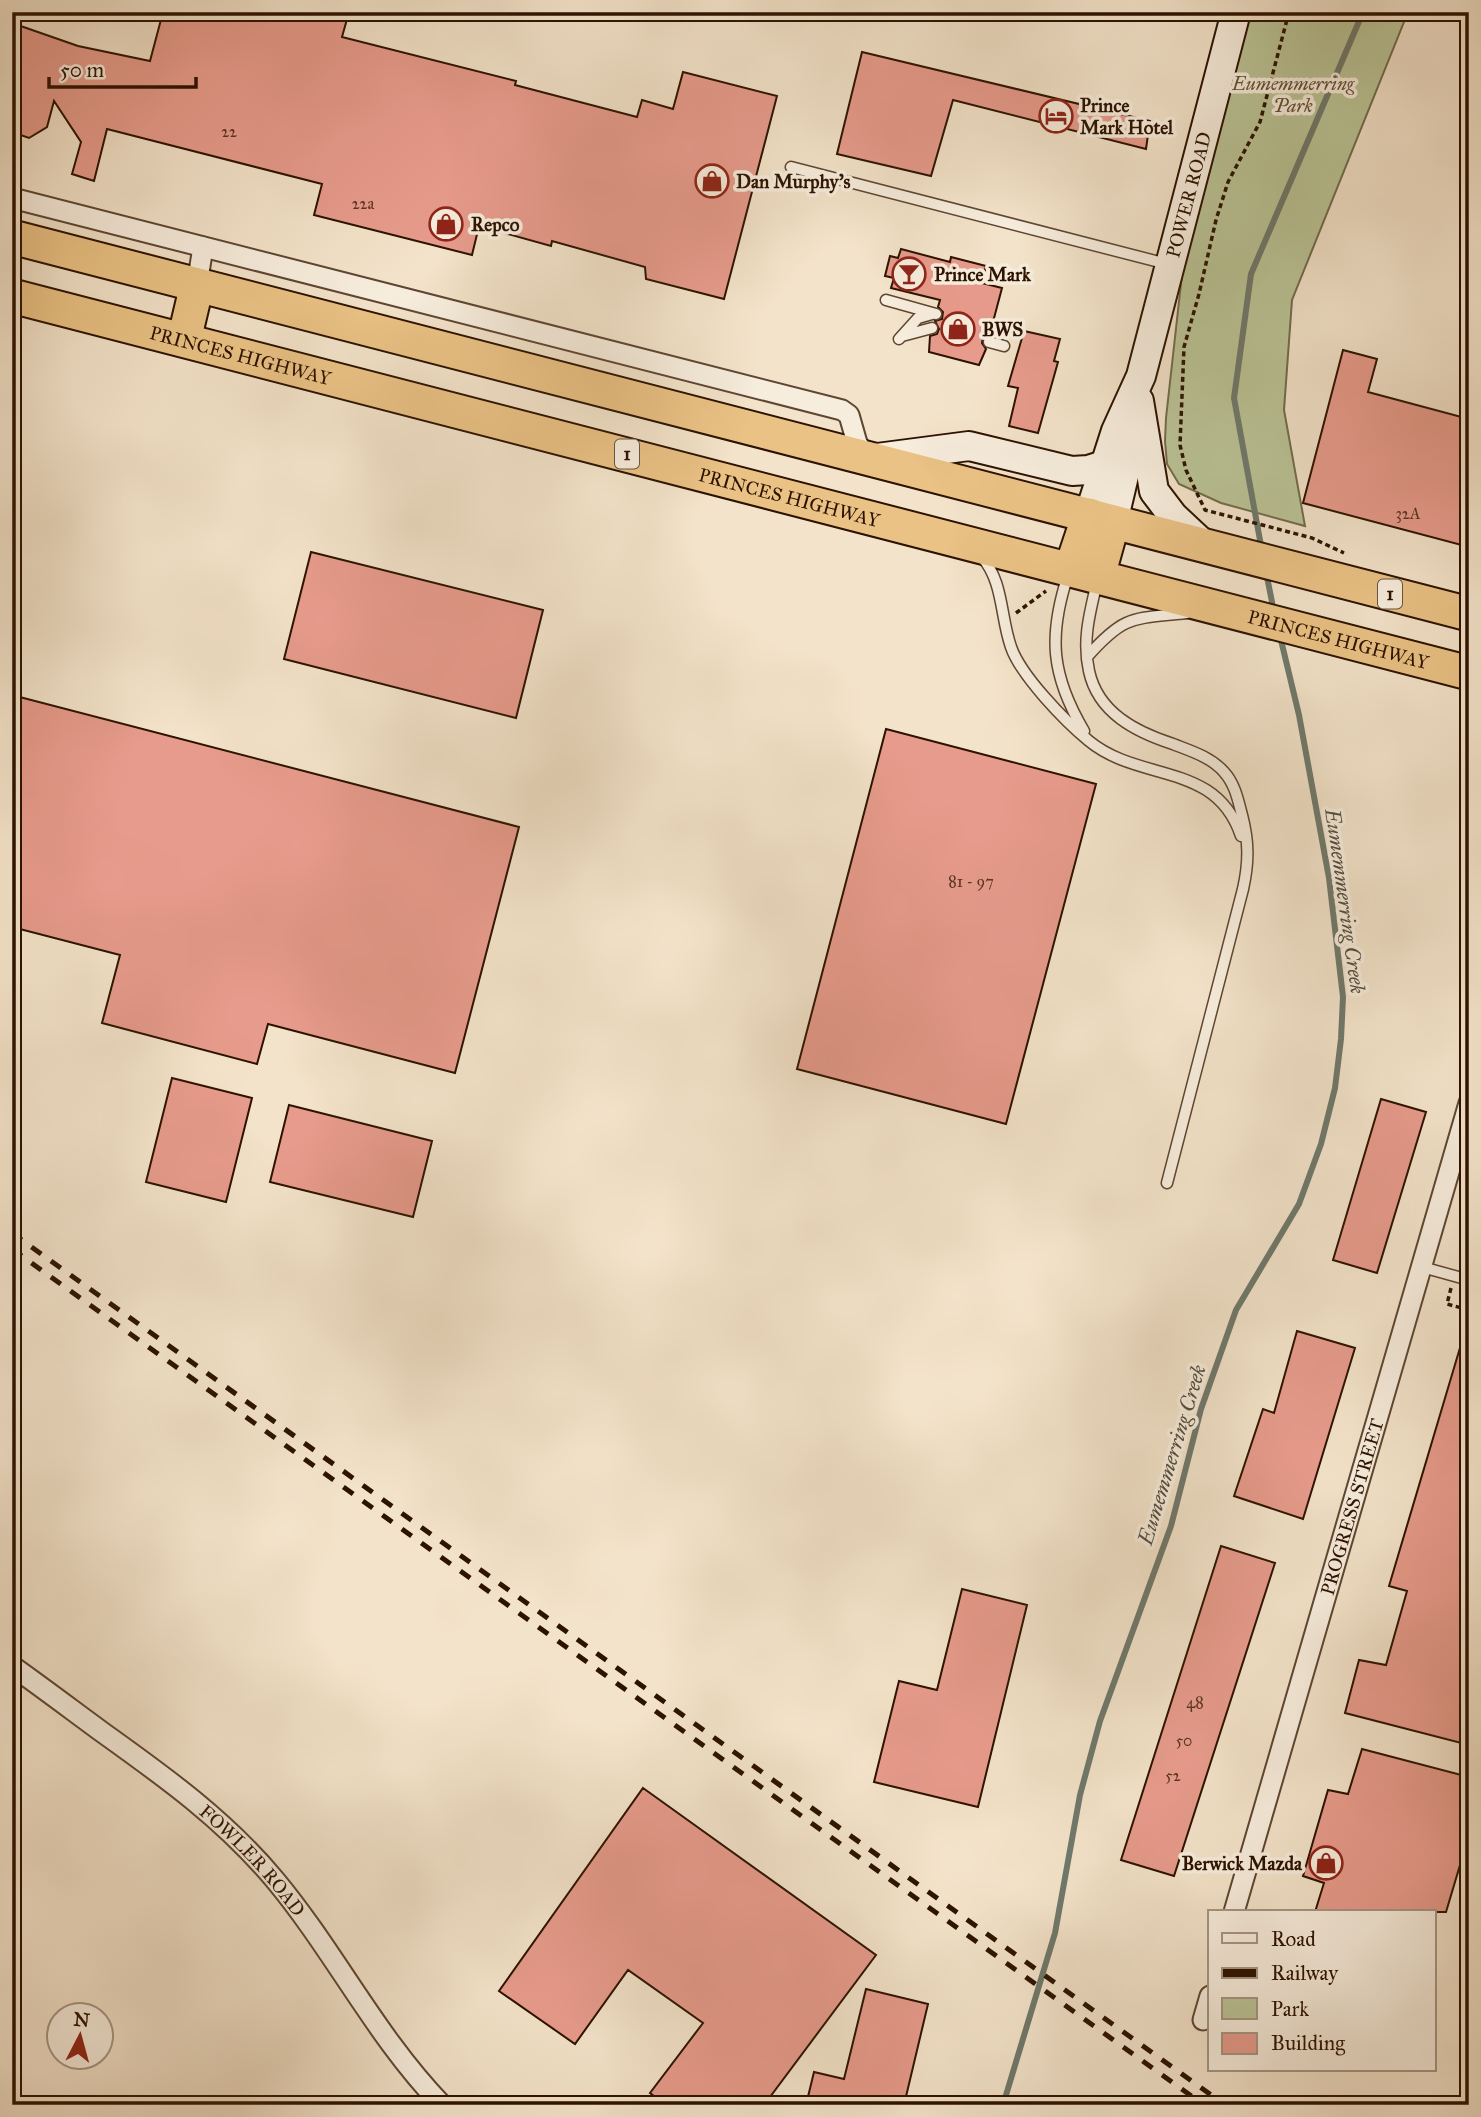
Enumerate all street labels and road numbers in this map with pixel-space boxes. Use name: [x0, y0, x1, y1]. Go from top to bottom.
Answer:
street label: POWER ROAD: [1161, 129, 1216, 260]
street label: PRINCES HIGHWAY: [147, 321, 334, 390]
road number: 1: [615, 440, 639, 468]
street label: PRINCES HIGHWAY: [696, 463, 883, 532]
road number: 1: [1378, 580, 1402, 608]
street label: PRINCES HIGHWAY: [1245, 605, 1432, 674]
street label: PROGRESS STREET: [1315, 1416, 1388, 1598]
street label: FOWLER ROAD: [195, 1799, 310, 1920]

